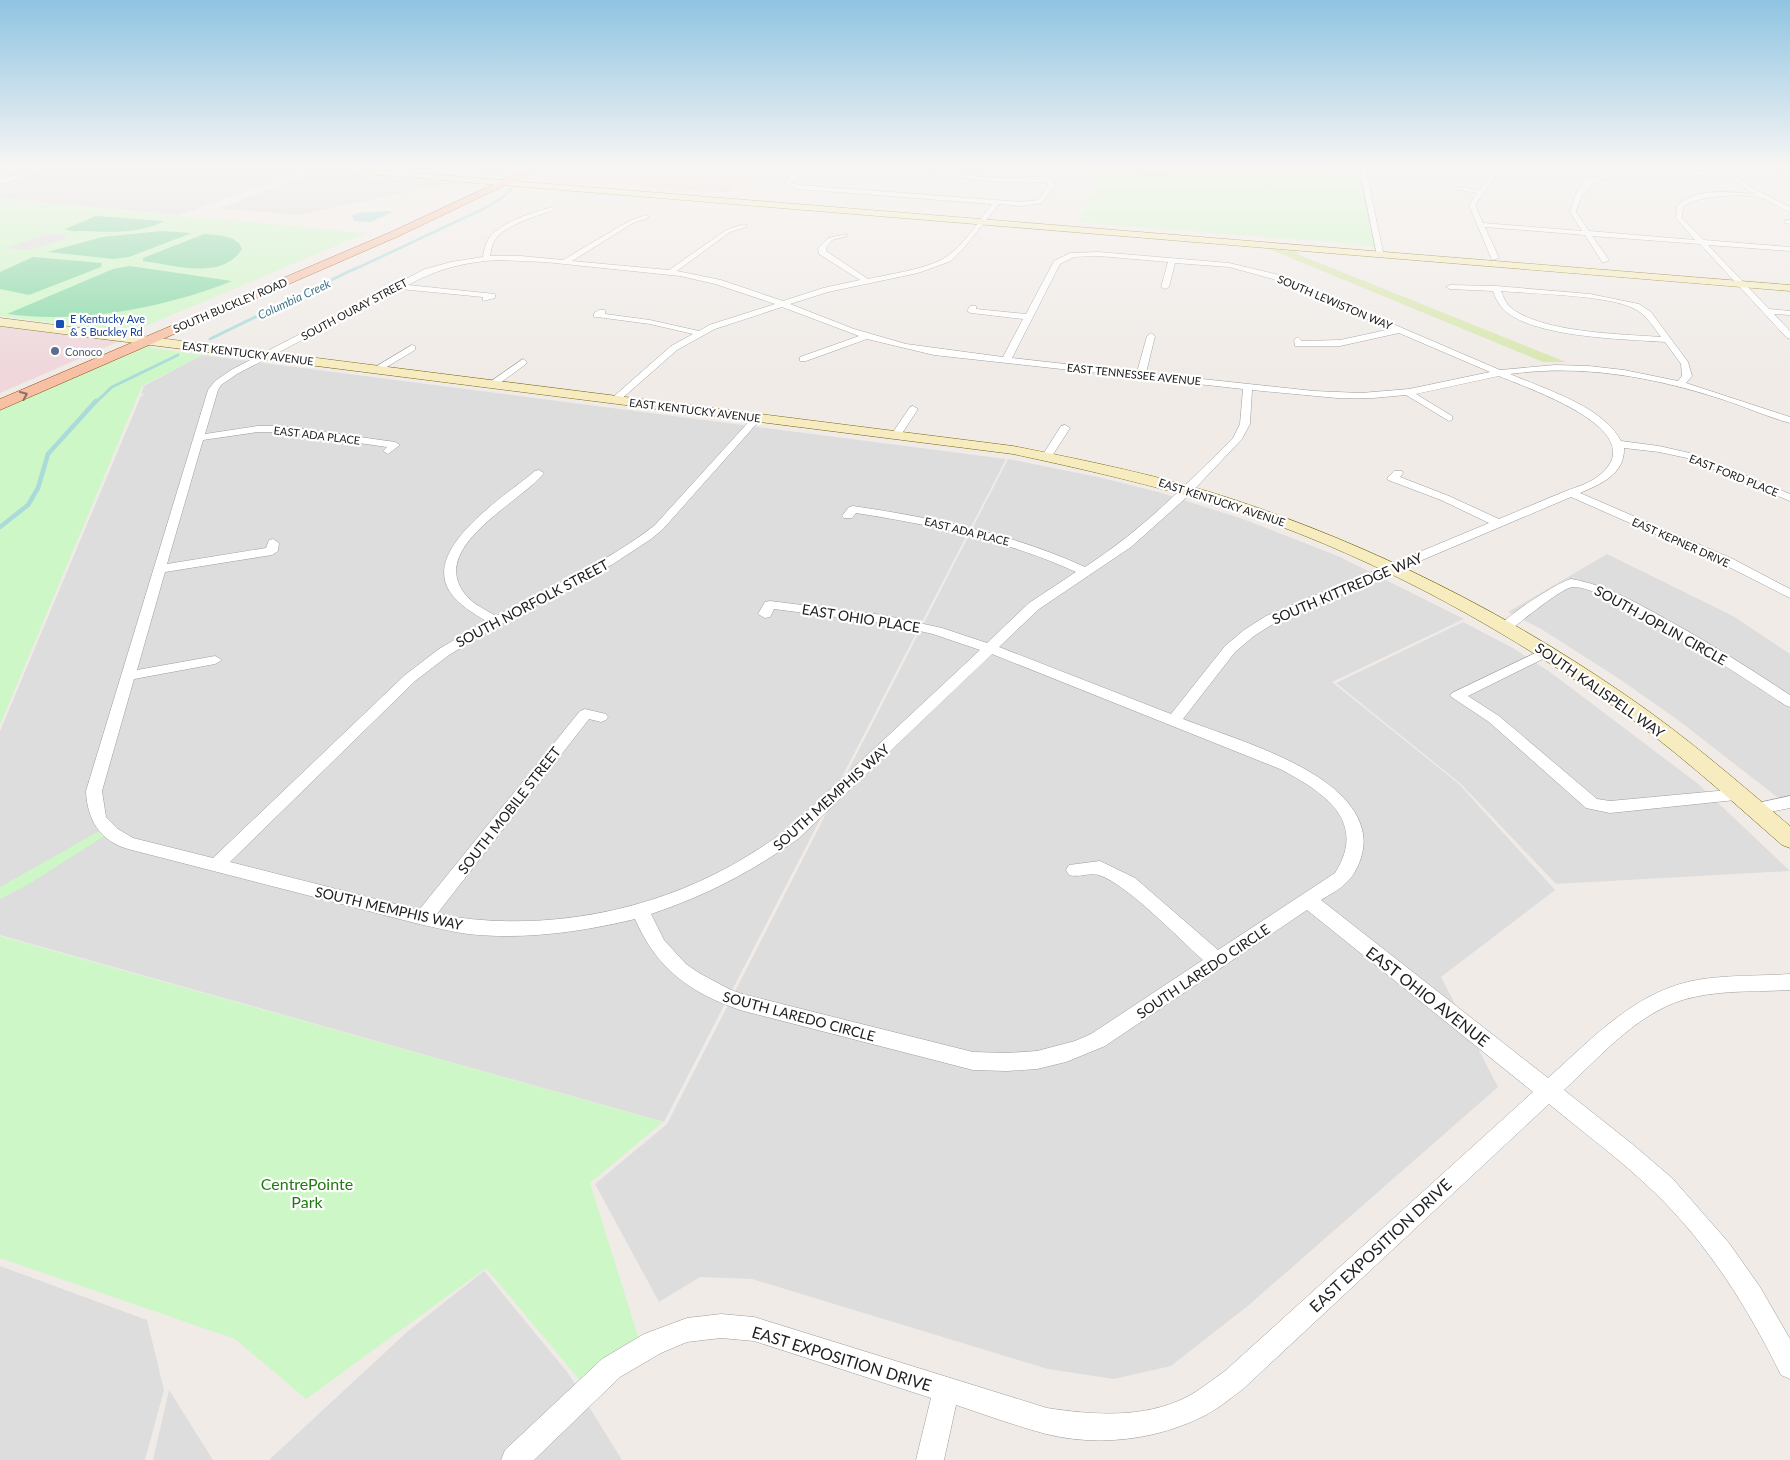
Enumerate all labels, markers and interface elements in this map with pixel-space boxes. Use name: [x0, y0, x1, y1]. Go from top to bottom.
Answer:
street label: SOUTH LEWISTON WAY: [1276, 272, 1394, 332]
street label: SOUTH BUCKLEY ROAD: [171, 275, 289, 335]
water label: Columbia Creek: [255, 275, 333, 322]
street label: SOUTH OURAY STREET: [298, 275, 410, 343]
place label: E Kentucky Ave & S Buckley Rd: [70, 312, 145, 338]
marker: E Kentucky Ave & S Buckley Rd: [54, 318, 66, 330]
street label: EAST KENTUCKY AVENUE: [182, 338, 314, 368]
marker: Conoco: [49, 345, 61, 357]
place label: Conoco: [65, 345, 102, 358]
street label: EAST TENNESSEE AVENUE: [1066, 360, 1202, 388]
one-way arrow: [19, 390, 28, 401]
street label: EAST KENTUCKY AVENUE: [629, 395, 761, 425]
street label: EAST ADA PLACE: [273, 423, 361, 447]
street label: EAST FORD PLACE: [1688, 451, 1780, 499]
street label: EAST KENTUCKY AVENUE: [1157, 475, 1287, 529]
street label: EAST ADA PLACE: [923, 514, 1011, 548]
street label: EAST KEPNER DRIVE: [1630, 515, 1732, 569]
street label: SOUTH KITTREDGE WAY: [1269, 548, 1425, 627]
street label: SOUTH NORFOLK STREET: [453, 555, 612, 651]
street label: SOUTH JOPLIN CIRCLE: [1592, 582, 1730, 668]
street label: EAST OHIO PLACE: [801, 600, 921, 636]
street label: SOUTH KALISPELL WAY: [1532, 639, 1668, 741]
street label: SOUTH MEMPHIS WAY: [769, 740, 893, 854]
street label: SOUTH MOBILE STREET: [454, 742, 564, 877]
street label: SOUTH MEMPHIS WAY: [314, 883, 465, 933]
street label: SOUTH LAREDO CIRCLE: [1133, 920, 1273, 1022]
street label: EAST OHIO AVENUE: [1363, 942, 1493, 1050]
street label: SOUTH LAREDO CIRCLE: [721, 987, 877, 1045]
park label: CentrePointe Park: [261, 1174, 353, 1211]
street label: EAST EXPOSITION DRIVE: [1305, 1174, 1455, 1316]
street label: EAST EXPOSITION DRIVE: [750, 1322, 934, 1394]

